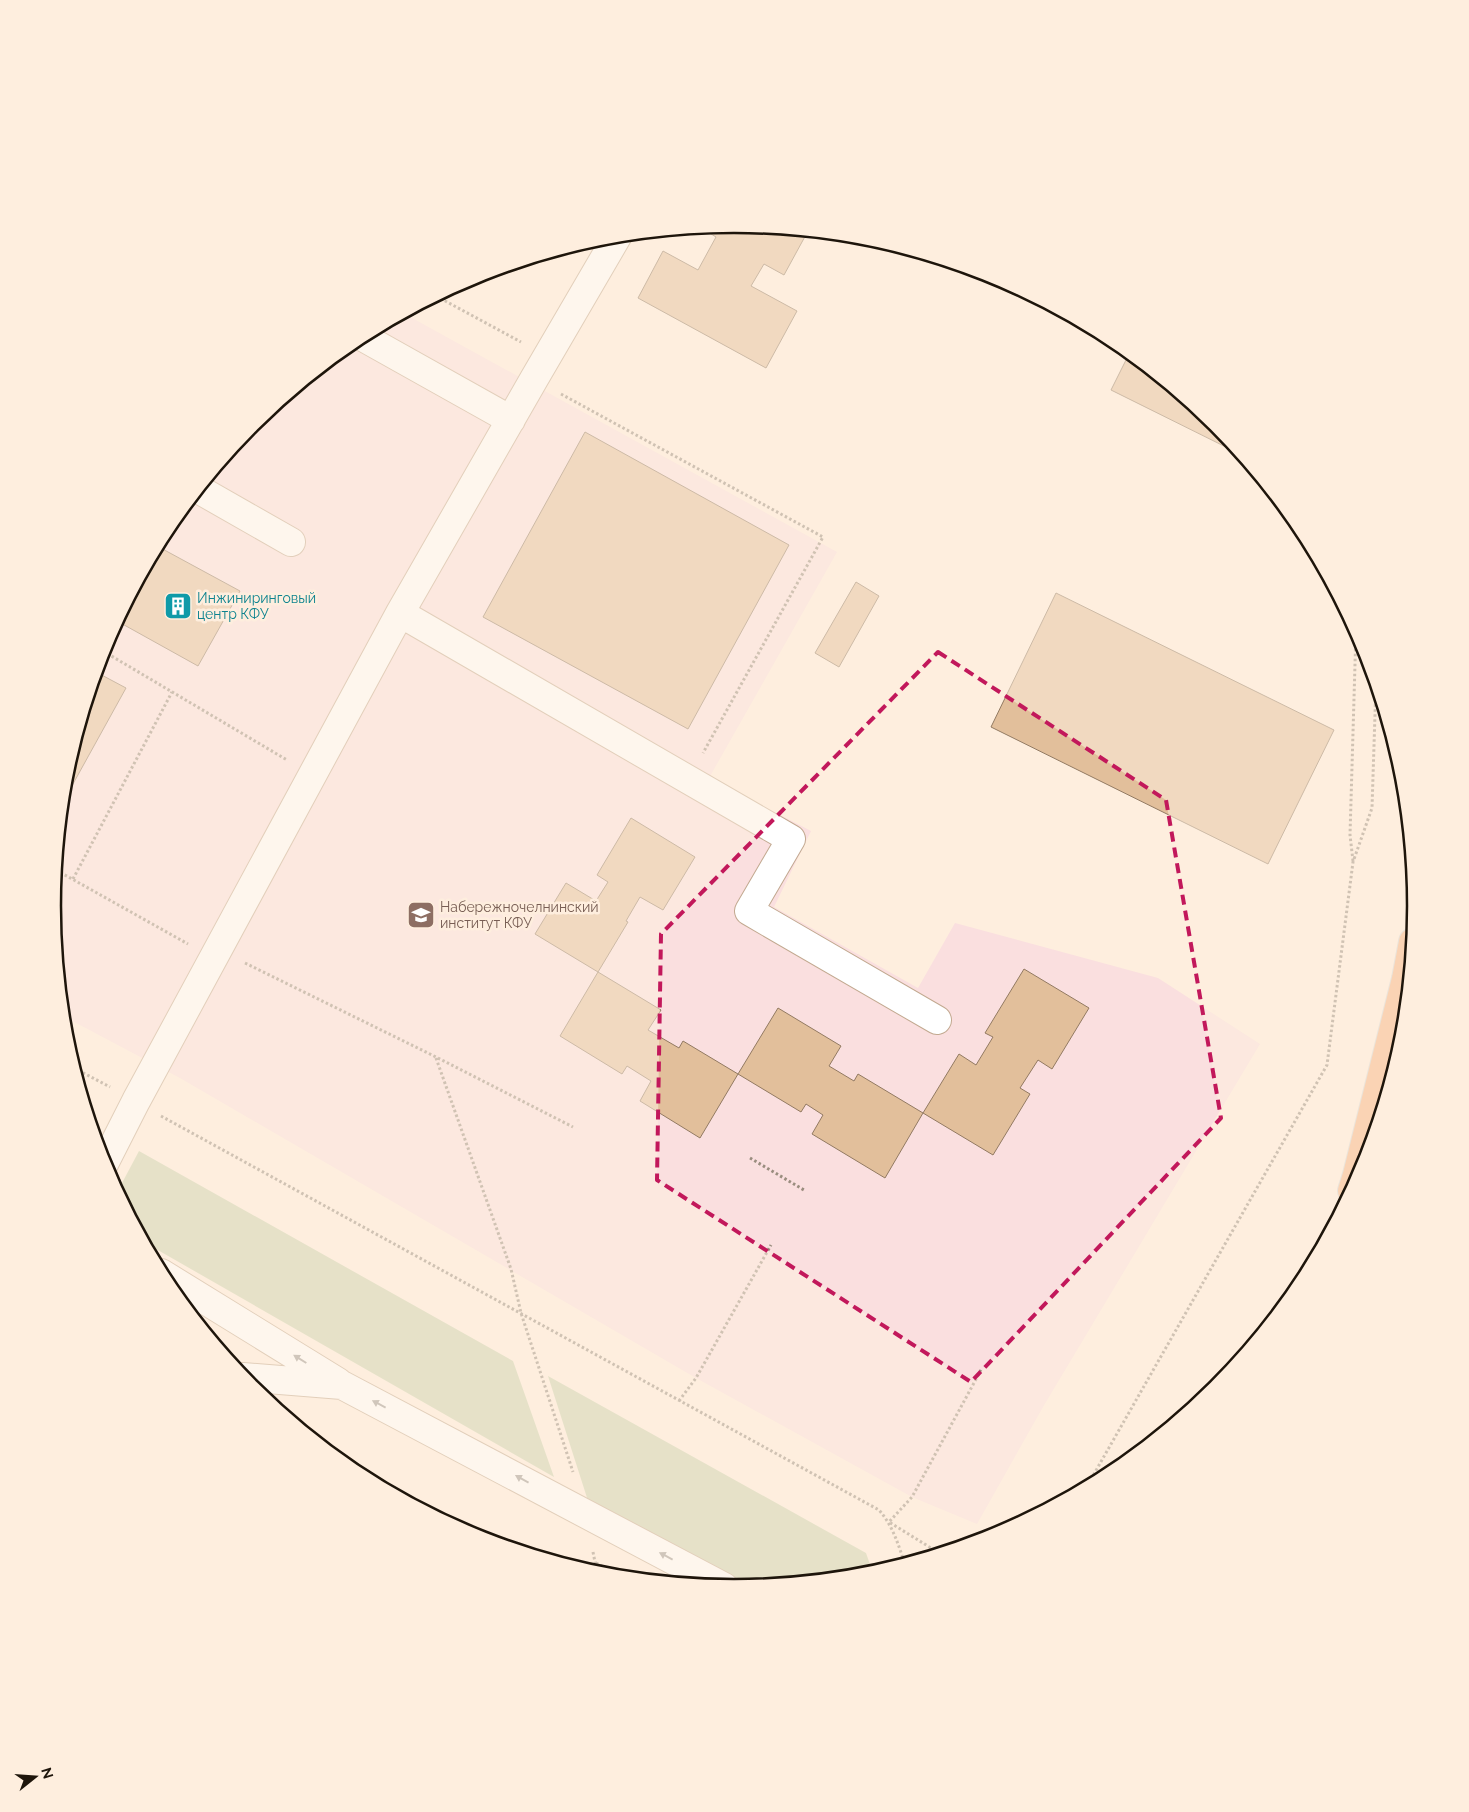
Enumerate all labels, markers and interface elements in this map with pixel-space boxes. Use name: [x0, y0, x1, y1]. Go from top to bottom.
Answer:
place label: Инжиниринговый центр КФУ: [197, 590, 316, 622]
building icon: Инжиниринговый центр КФУ: [163, 591, 193, 621]
place label: Набережночелнинский институт КФУ: [440, 899, 599, 931]
school or university icon: Набережночелнинский институт КФУ: [406, 900, 436, 930]
one-way arrow: [294, 1354, 307, 1363]
one-way arrow: [371, 1400, 386, 1408]
one-way arrow: [515, 1475, 530, 1483]
one-way arrow: [658, 1552, 673, 1560]
north arrow: [10, 1752, 60, 1802]
text: N: [38, 1766, 57, 1781]

